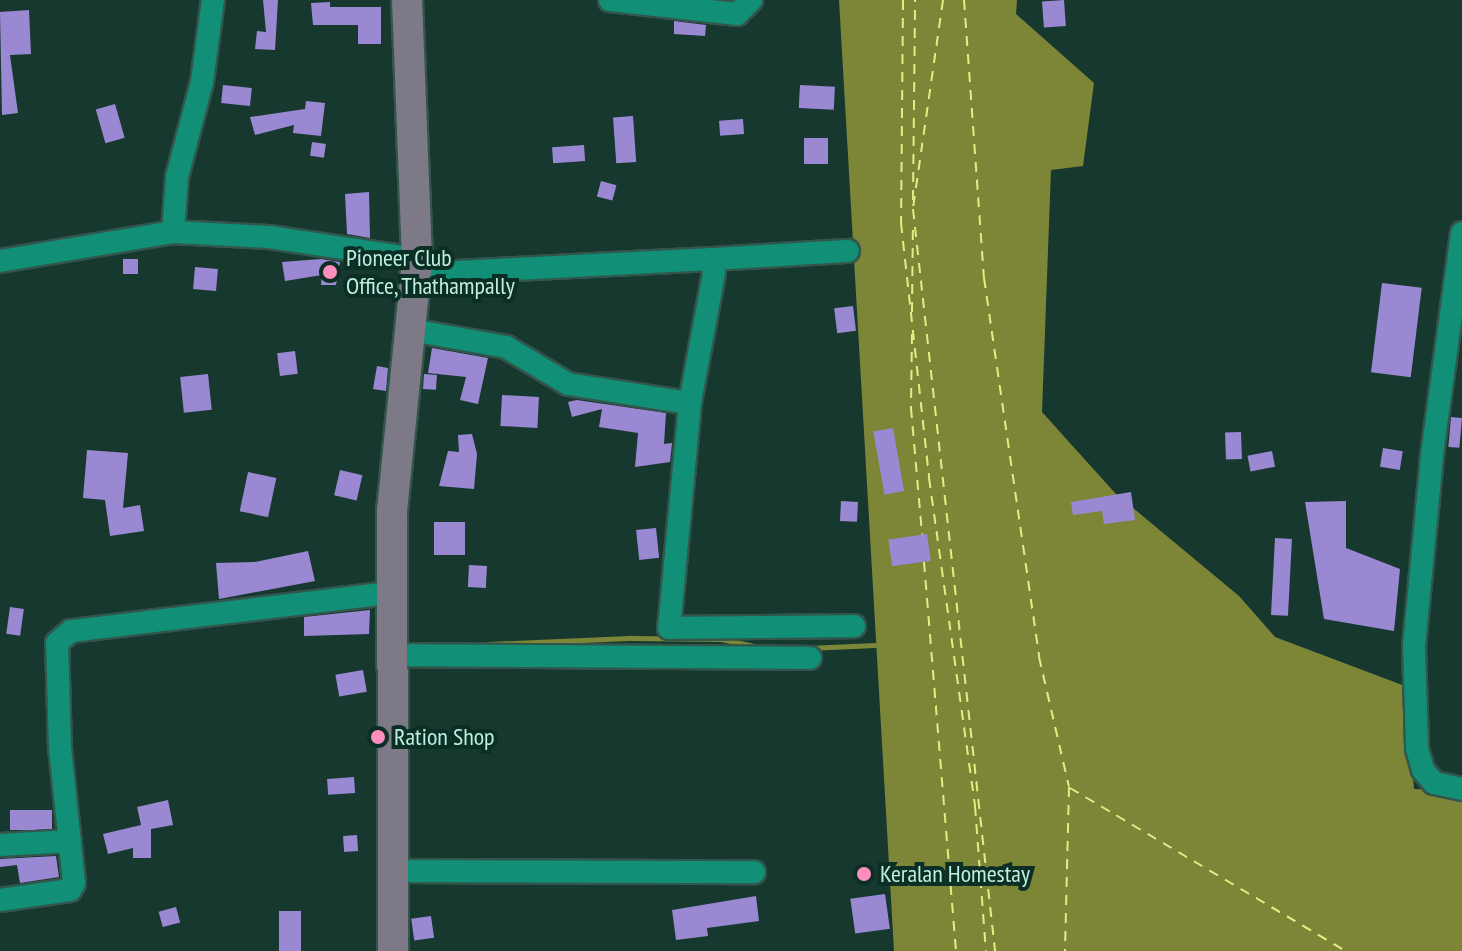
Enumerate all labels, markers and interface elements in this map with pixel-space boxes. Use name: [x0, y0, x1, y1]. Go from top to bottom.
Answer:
place label: Pioneer Club Office, Thathampally: [346, 244, 517, 300]
marker: Pioneer Club Office, Thathampally: [321, 263, 339, 281]
place label: Ration Shop: [394, 723, 495, 751]
marker: Ration Shop: [369, 728, 387, 746]
place label: Keralan Homestay: [880, 860, 1030, 888]
marker: Keralan Homestay: [855, 865, 873, 883]

